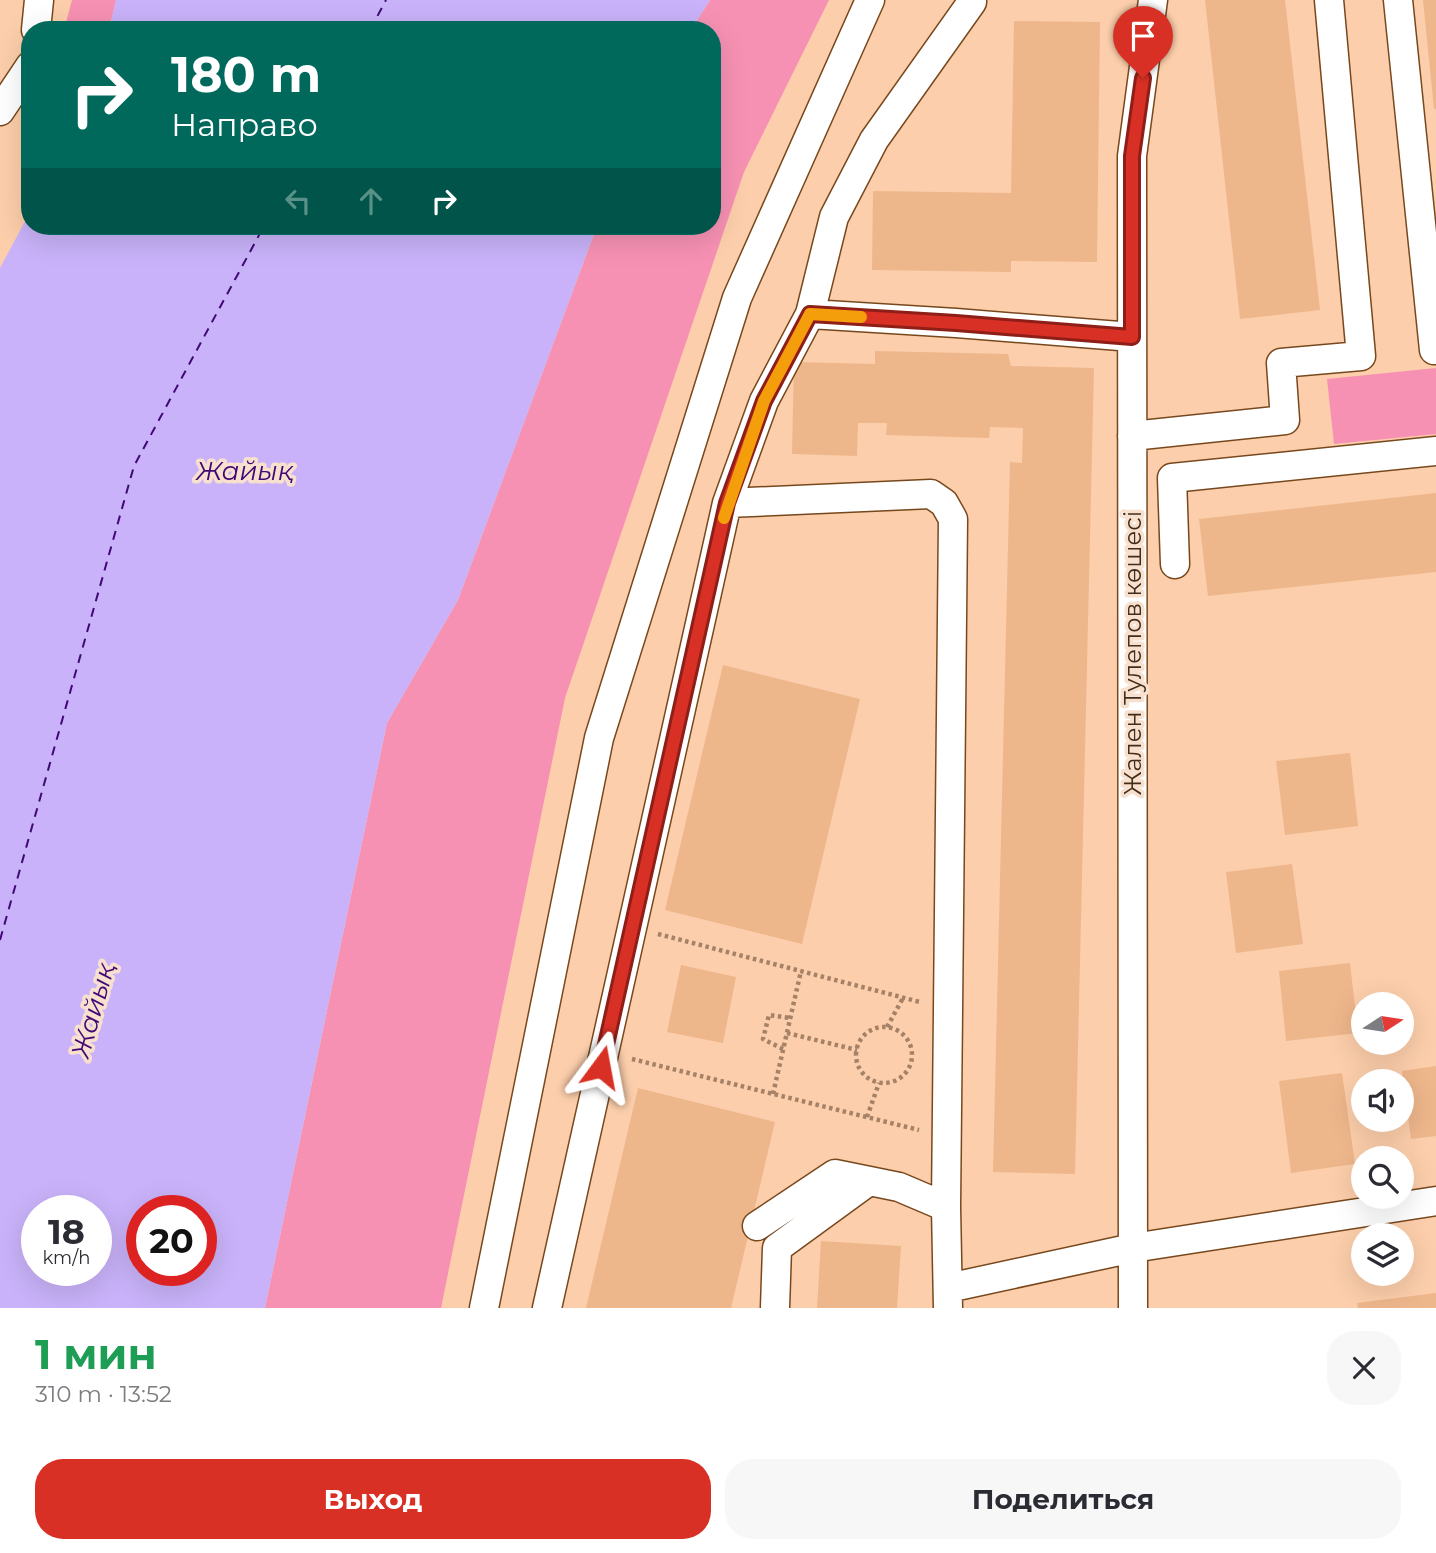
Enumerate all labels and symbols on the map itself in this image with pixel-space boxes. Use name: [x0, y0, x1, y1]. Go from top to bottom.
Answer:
pin: [1113, 6, 1173, 78]
water label: Жайық: [195, 455, 294, 487]
street label: Жален Тулепов көшесі: [1118, 511, 1147, 795]
water label: Жайық: [64, 958, 122, 1062]
north arrow: [1351, 992, 1414, 1055]
position arrow: [564, 1030, 638, 1104]
speed limit sign: 20: [126, 1195, 217, 1286]

